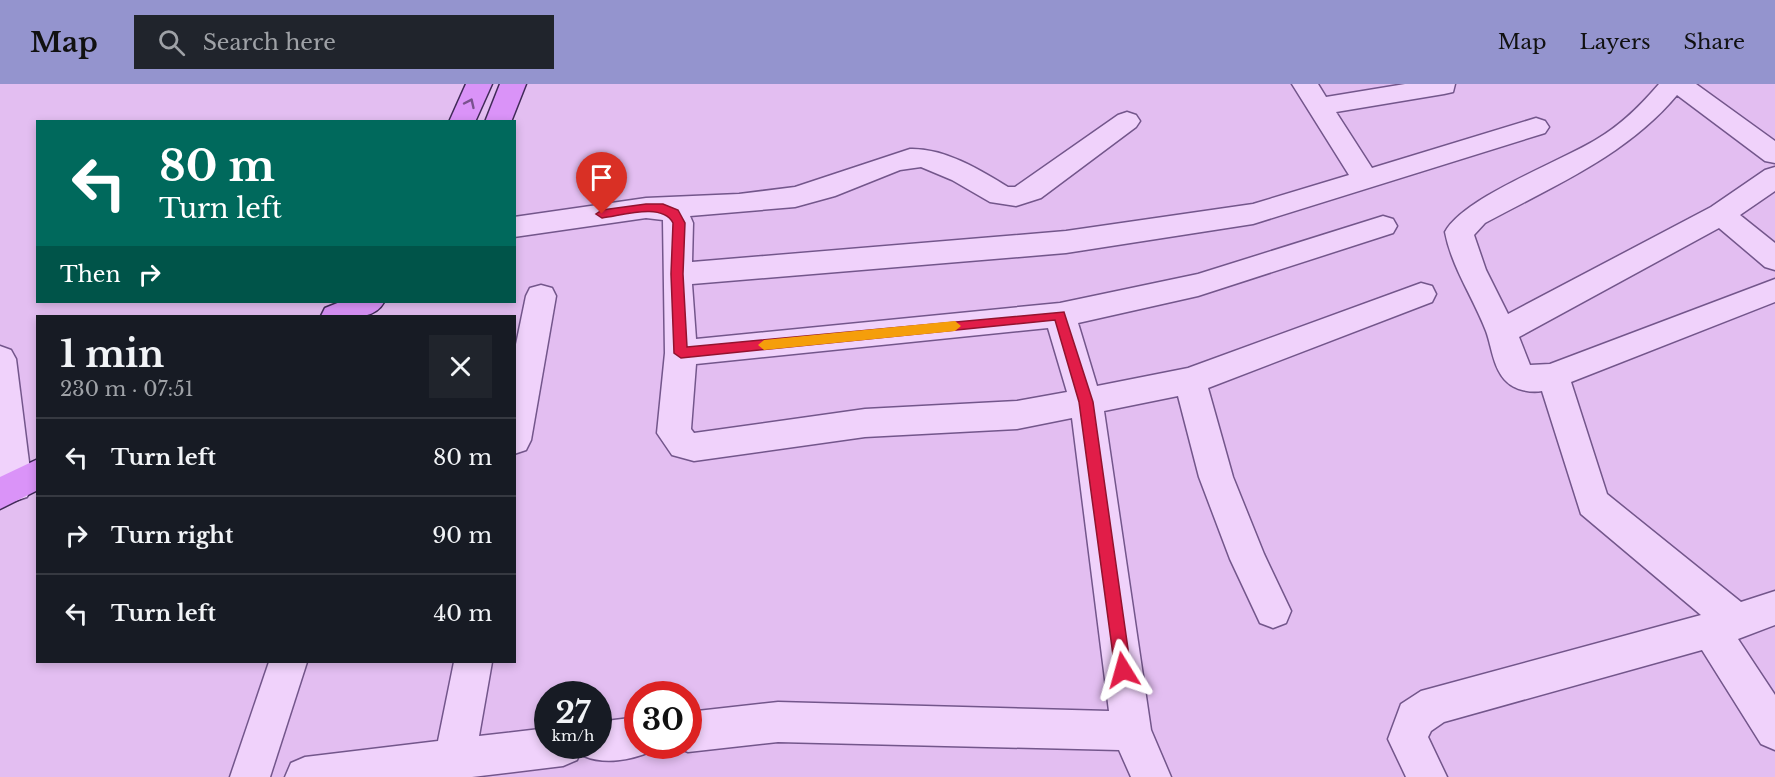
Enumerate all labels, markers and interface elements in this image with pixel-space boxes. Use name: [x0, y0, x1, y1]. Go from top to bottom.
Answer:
search box: [134, 15, 554, 69]
text: Map: [30, 25, 98, 60]
icon: search: [155, 26, 188, 59]
text: Search here: [203, 29, 336, 56]
text: Map: [1498, 29, 1547, 55]
text: Layers: [1580, 29, 1651, 55]
text: Share: [1684, 29, 1745, 55]
one-way arrow: [463, 98, 475, 109]
text: 80 m: [159, 140, 275, 192]
icon: left: [60, 144, 138, 222]
pin: [576, 152, 627, 214]
icon: arrive: [585, 161, 618, 194]
text: Turn left: [159, 192, 282, 225]
icon: right: [133, 258, 166, 291]
text: Then: [60, 261, 121, 288]
text: 1 min: [60, 332, 164, 377]
button: close: [429, 335, 492, 398]
text: 230 m · 07:51: [60, 377, 194, 401]
icon: left: [60, 441, 93, 474]
text: Turn left: [111, 444, 216, 471]
text: 80 m: [433, 444, 492, 471]
icon: right: [60, 519, 93, 552]
text: Turn right: [111, 522, 233, 549]
text: 90 m: [432, 522, 492, 549]
icon: left: [60, 597, 93, 630]
text: Turn left: [111, 600, 216, 627]
text: 40 m: [434, 600, 492, 627]
position arrow: [1091, 638, 1155, 702]
speed limit sign: 30: [624, 681, 702, 759]
text: 27: [555, 694, 591, 731]
text: km/h: [552, 726, 594, 745]

